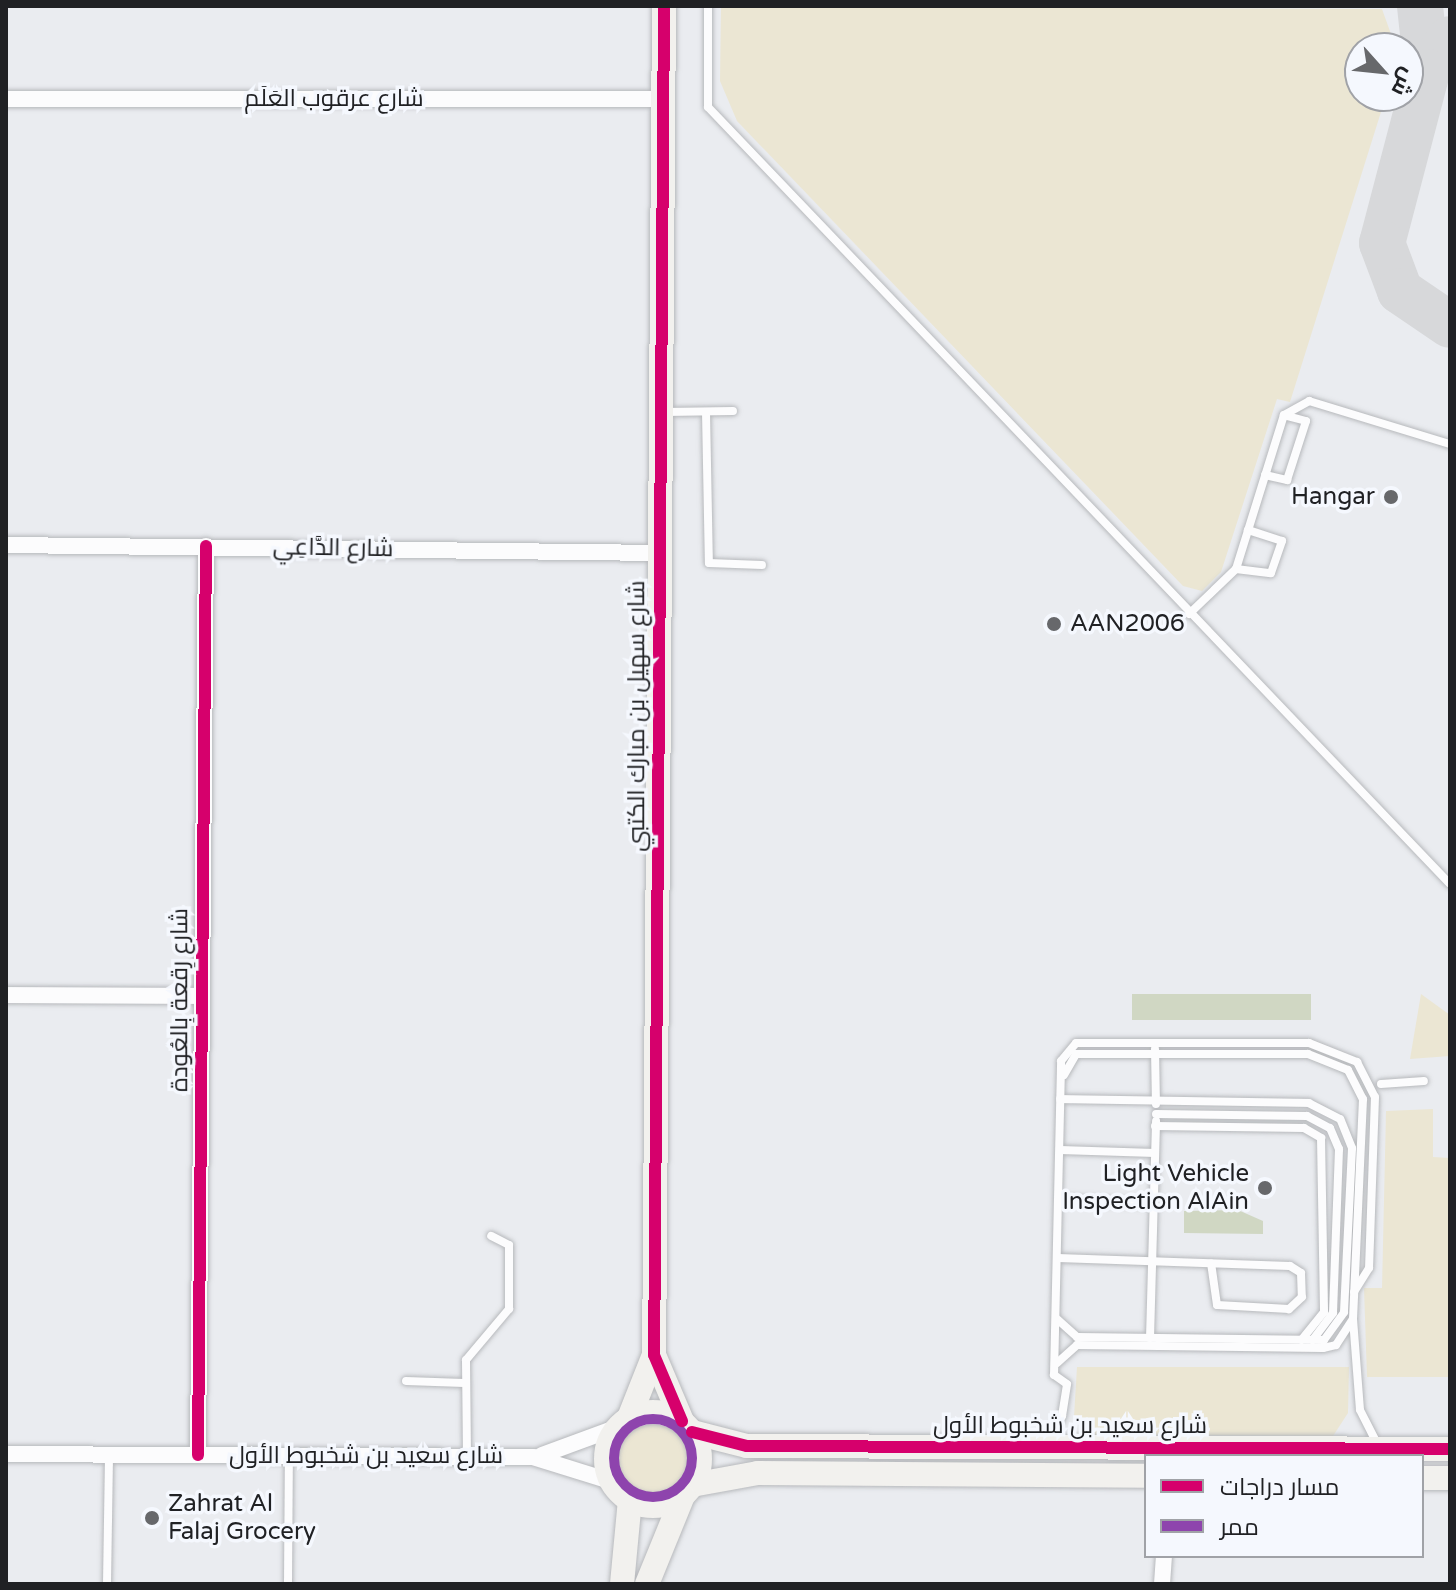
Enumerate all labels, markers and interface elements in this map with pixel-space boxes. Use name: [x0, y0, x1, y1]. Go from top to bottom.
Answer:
north arrow: [1344, 32, 1424, 112]
text: ش: [1386, 64, 1422, 100]
street label: شارع عرقوب العَلَم: [244, 85, 424, 113]
place label: Hangar: [1291, 483, 1375, 511]
marker: Hangar: [1382, 488, 1400, 506]
street label: شارع الدَّاعِي: [273, 533, 393, 563]
street label: شارع سهيل بن مبارك الكتبي: [623, 580, 651, 852]
place label: AAN2006: [1070, 610, 1185, 638]
marker: AAN2006: [1045, 615, 1063, 633]
street label: شارع رِقعة بِالعُودة: [166, 908, 194, 1092]
place label: Light Vehicle Inspection AlAin: [1062, 1160, 1249, 1216]
marker: Light Vehicle Inspection AlAin: [1256, 1179, 1274, 1197]
street label: شارع سعيد بن شخبوط الأول: [933, 1412, 1207, 1440]
street label: شارع سعيد بن شخبوط الأول: [229, 1442, 503, 1470]
legend: [1144, 1454, 1424, 1558]
text: مسار دراجات: [1220, 1473, 1339, 1502]
place label: Zahrat Al Falaj Grocery: [168, 1490, 316, 1546]
marker: Zahrat Al Falaj Grocery: [143, 1509, 161, 1527]
text: ممر: [1220, 1513, 1259, 1542]

